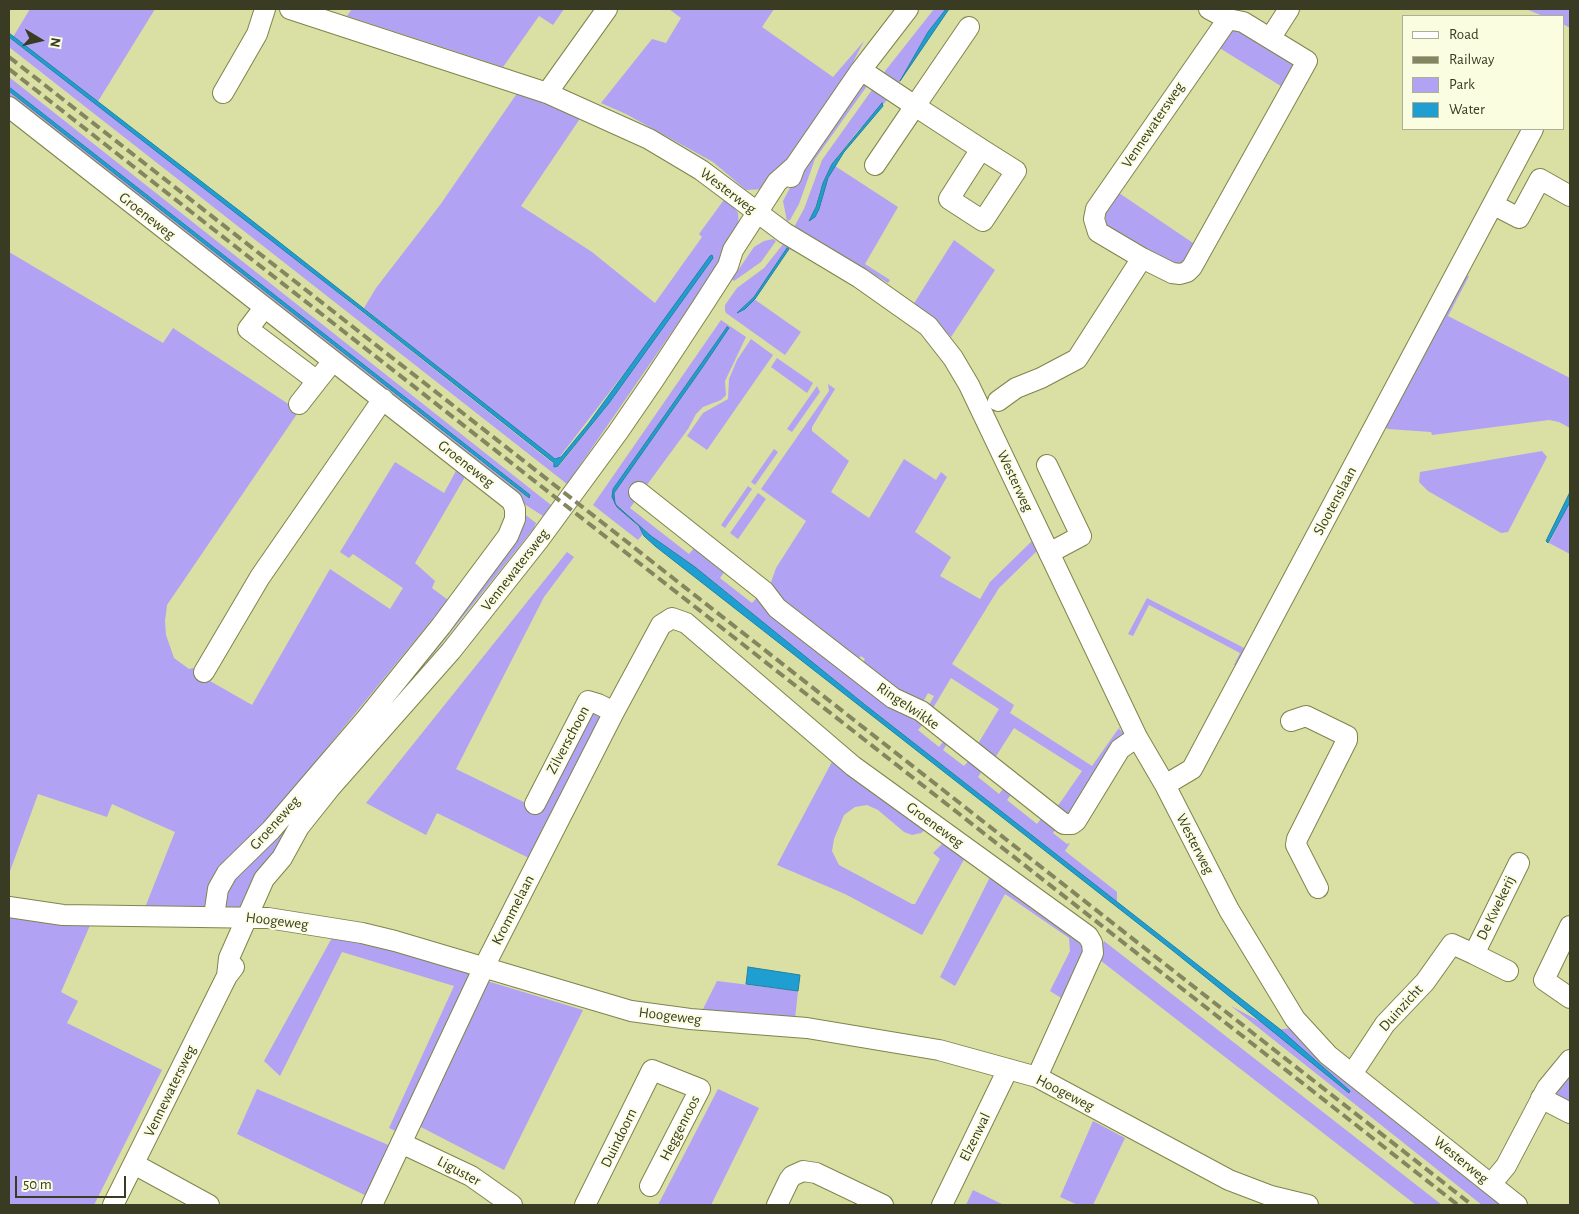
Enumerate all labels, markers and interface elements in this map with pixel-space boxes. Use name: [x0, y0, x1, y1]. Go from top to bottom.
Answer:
north arrow: [15, 15, 65, 65]
legend: [1402, 15, 1564, 130]
text: Road: [1449, 27, 1479, 42]
text: N: [47, 36, 62, 48]
text: Railway: [1449, 52, 1494, 67]
text: Park: [1449, 77, 1475, 92]
street label: Vennewatersweg: [1118, 79, 1188, 171]
text: Water: [1449, 102, 1485, 117]
street label: Westerweg: [696, 164, 760, 218]
street label: Groeneweg: [115, 188, 179, 244]
street label: Groeneweg: [434, 436, 498, 492]
street label: Westerweg: [993, 447, 1037, 515]
street label: Slootenslaan: [1309, 464, 1361, 538]
street label: Vennewatersweg: [477, 525, 553, 615]
street label: Ringelwikke: [873, 678, 943, 734]
street label: Zilverschoon: [543, 703, 593, 777]
street label: Groeneweg: [246, 792, 304, 854]
street label: Groeneweg: [903, 798, 967, 852]
street label: Westerweg: [1172, 811, 1218, 877]
street label: Krommelaan: [488, 872, 538, 948]
street label: De Kwekerij: [1473, 873, 1519, 943]
street label: Hoogeweg: [245, 908, 309, 934]
street label: Duinzicht: [1375, 981, 1427, 1035]
street label: Hoogeweg: [638, 1003, 702, 1029]
street label: Vennewatersweg: [140, 1042, 200, 1140]
street label: Hoogeweg: [1033, 1071, 1097, 1115]
street label: Heggenroos: [656, 1092, 704, 1164]
street label: Duindoorn: [597, 1105, 641, 1171]
street label: Elzenwal: [956, 1110, 994, 1164]
street label: Westerweg: [1430, 1132, 1492, 1188]
street label: Liguster: [434, 1152, 484, 1190]
scale bar: [18, 1166, 129, 1198]
text: 50 m: [23, 1177, 52, 1192]

